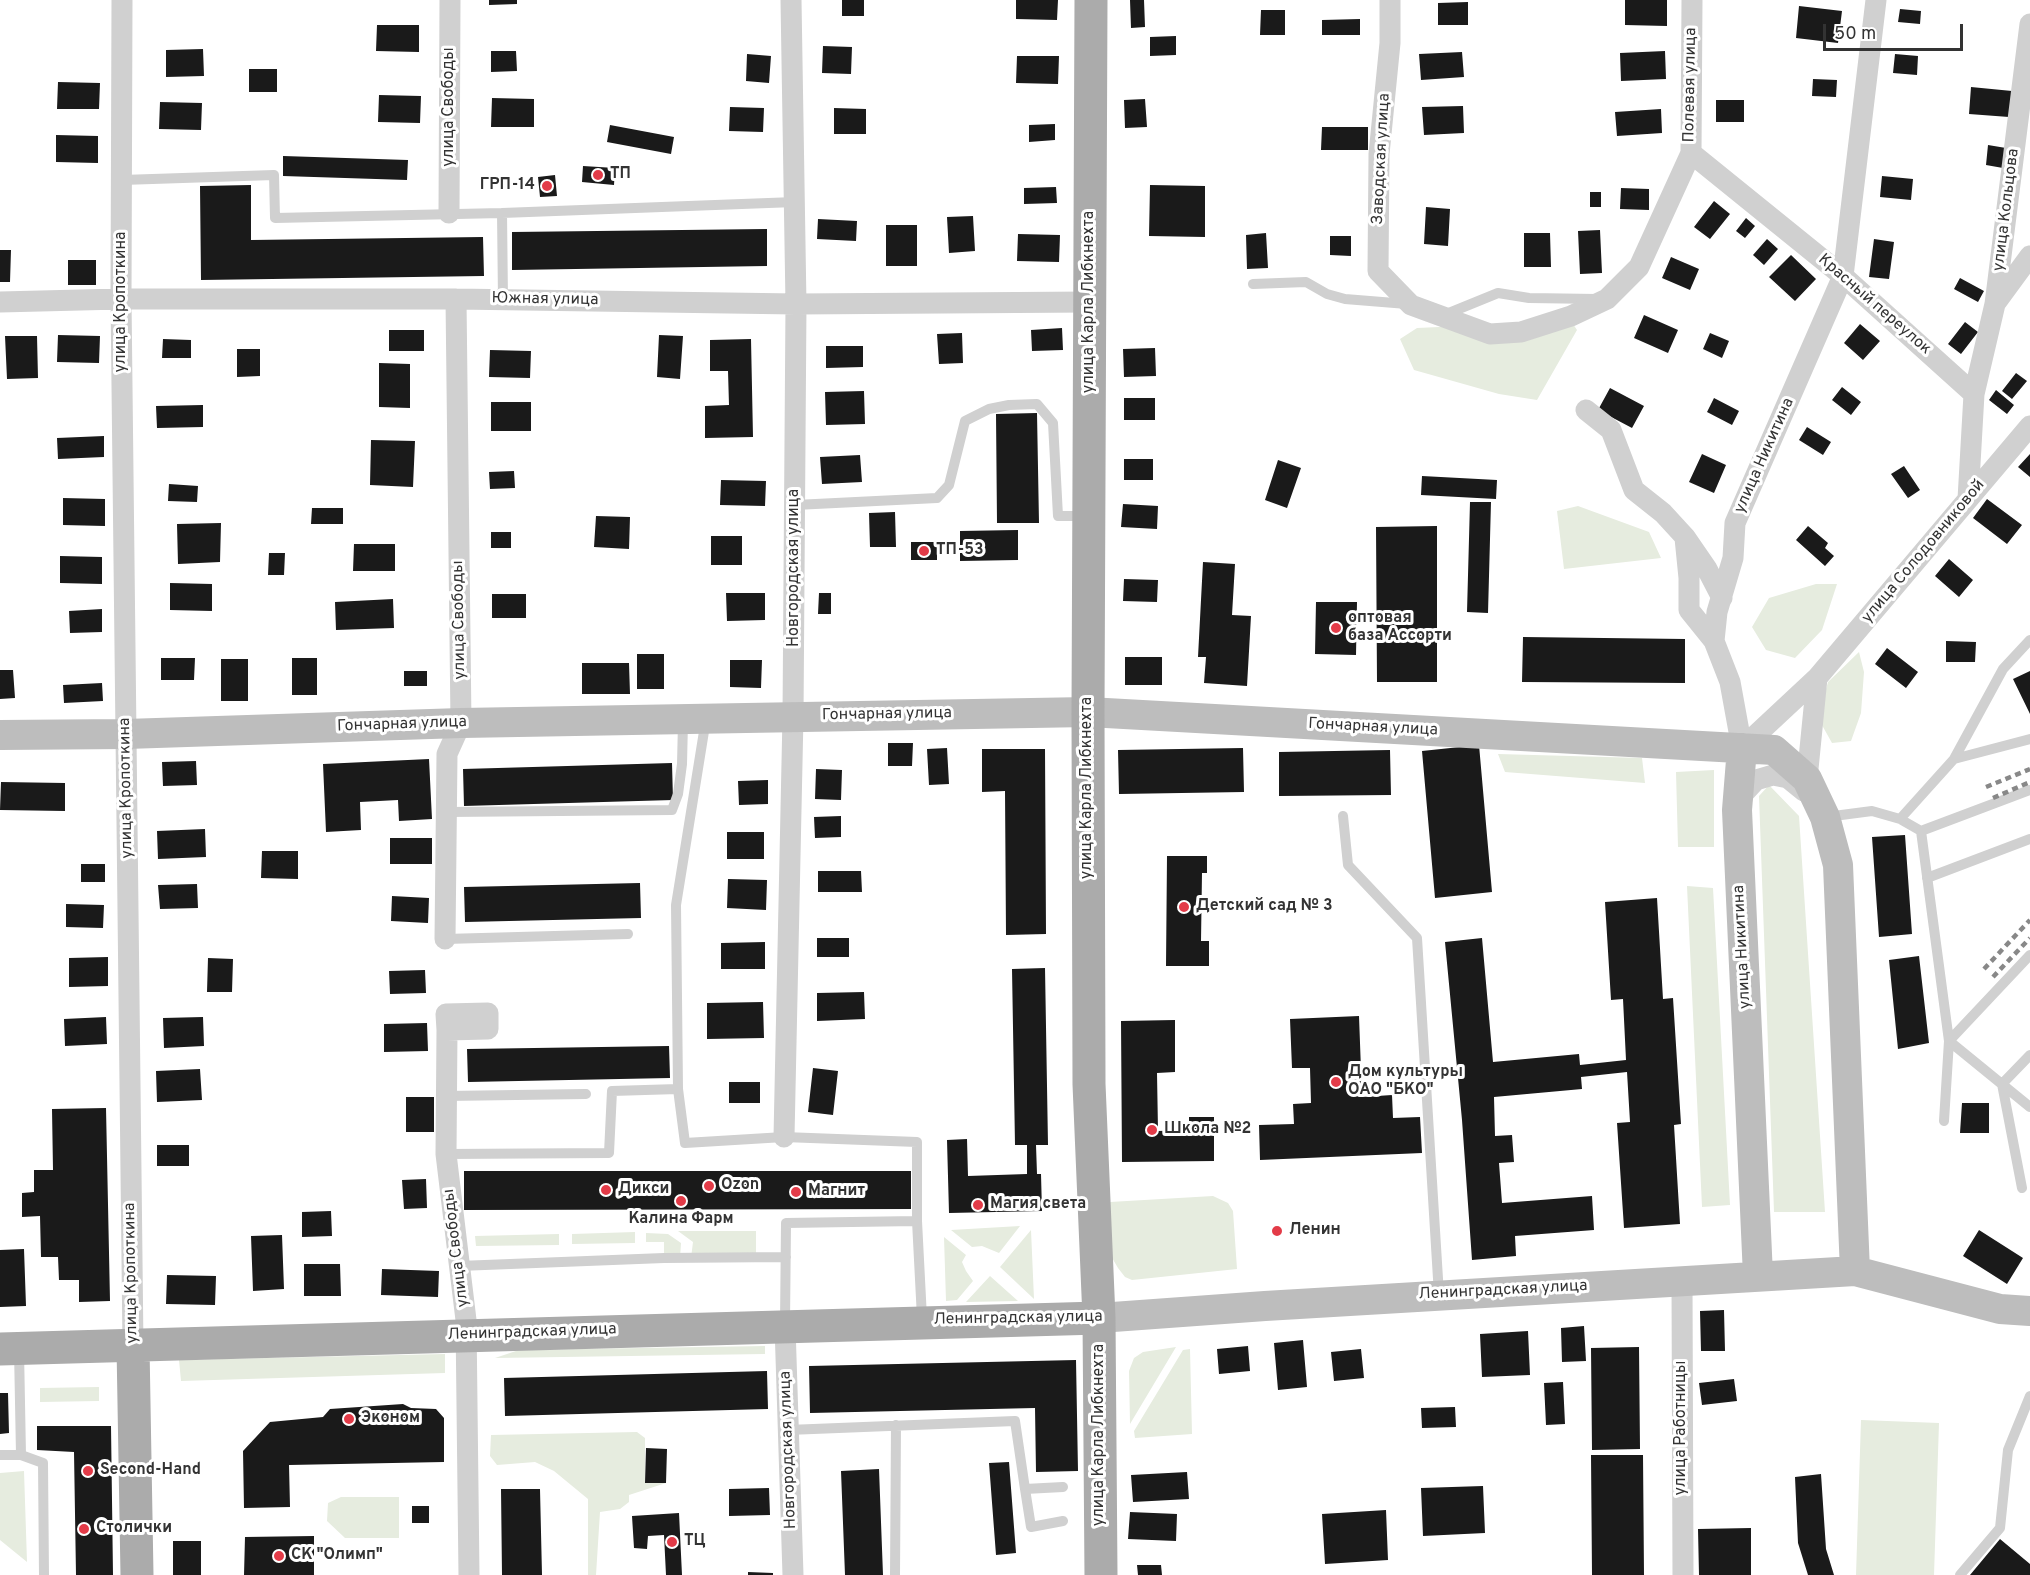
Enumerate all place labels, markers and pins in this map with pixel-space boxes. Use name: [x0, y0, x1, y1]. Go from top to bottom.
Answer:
place label: ТП: [610, 165, 631, 185]
marker: ТП: [591, 168, 605, 182]
place label: ГРП-14: [480, 176, 535, 196]
marker: ГРП-14: [540, 179, 554, 193]
place label: ТП-53: [936, 541, 984, 561]
marker: ТП-53: [917, 544, 931, 558]
place label: оптовая база Ассорти: [1348, 609, 1452, 647]
marker: оптовая база Ассорти: [1329, 621, 1343, 635]
place label: Детский сад № 3: [1196, 897, 1333, 917]
marker: Детский сад № 3: [1177, 900, 1191, 914]
place label: Дом культуры ОАО "БКО": [1348, 1063, 1463, 1101]
marker: Дом культуры ОАО "БКО": [1329, 1075, 1343, 1089]
place label: Школа №2: [1164, 1120, 1251, 1140]
marker: Школа №2: [1145, 1123, 1159, 1137]
place label: Ozon: [721, 1176, 759, 1196]
marker: Ozon: [702, 1179, 716, 1193]
place label: Дикси: [618, 1180, 669, 1200]
place label: Магнит: [808, 1182, 865, 1202]
marker: Дикси: [599, 1183, 613, 1197]
marker: Магнит: [789, 1185, 803, 1199]
marker: Калина Фарм: [674, 1194, 688, 1208]
place label: Магия света: [990, 1195, 1086, 1215]
marker: Магия света: [971, 1198, 985, 1212]
place label: Калина Фарм: [628, 1210, 734, 1230]
place label: Ленин: [1289, 1221, 1341, 1241]
marker: Ленин: [1270, 1224, 1284, 1238]
place label: Эконом: [361, 1409, 420, 1429]
marker: Эконом: [342, 1412, 356, 1426]
place label: Second-Hand: [100, 1461, 201, 1481]
marker: Second-Hand: [81, 1464, 95, 1478]
place label: Столички: [96, 1519, 172, 1539]
marker: Столички: [77, 1522, 91, 1536]
place label: ТЦ: [684, 1532, 706, 1552]
marker: ТЦ: [665, 1535, 679, 1549]
place label: СК "Олимп": [291, 1546, 383, 1566]
marker: СК "Олимп": [272, 1549, 286, 1563]

